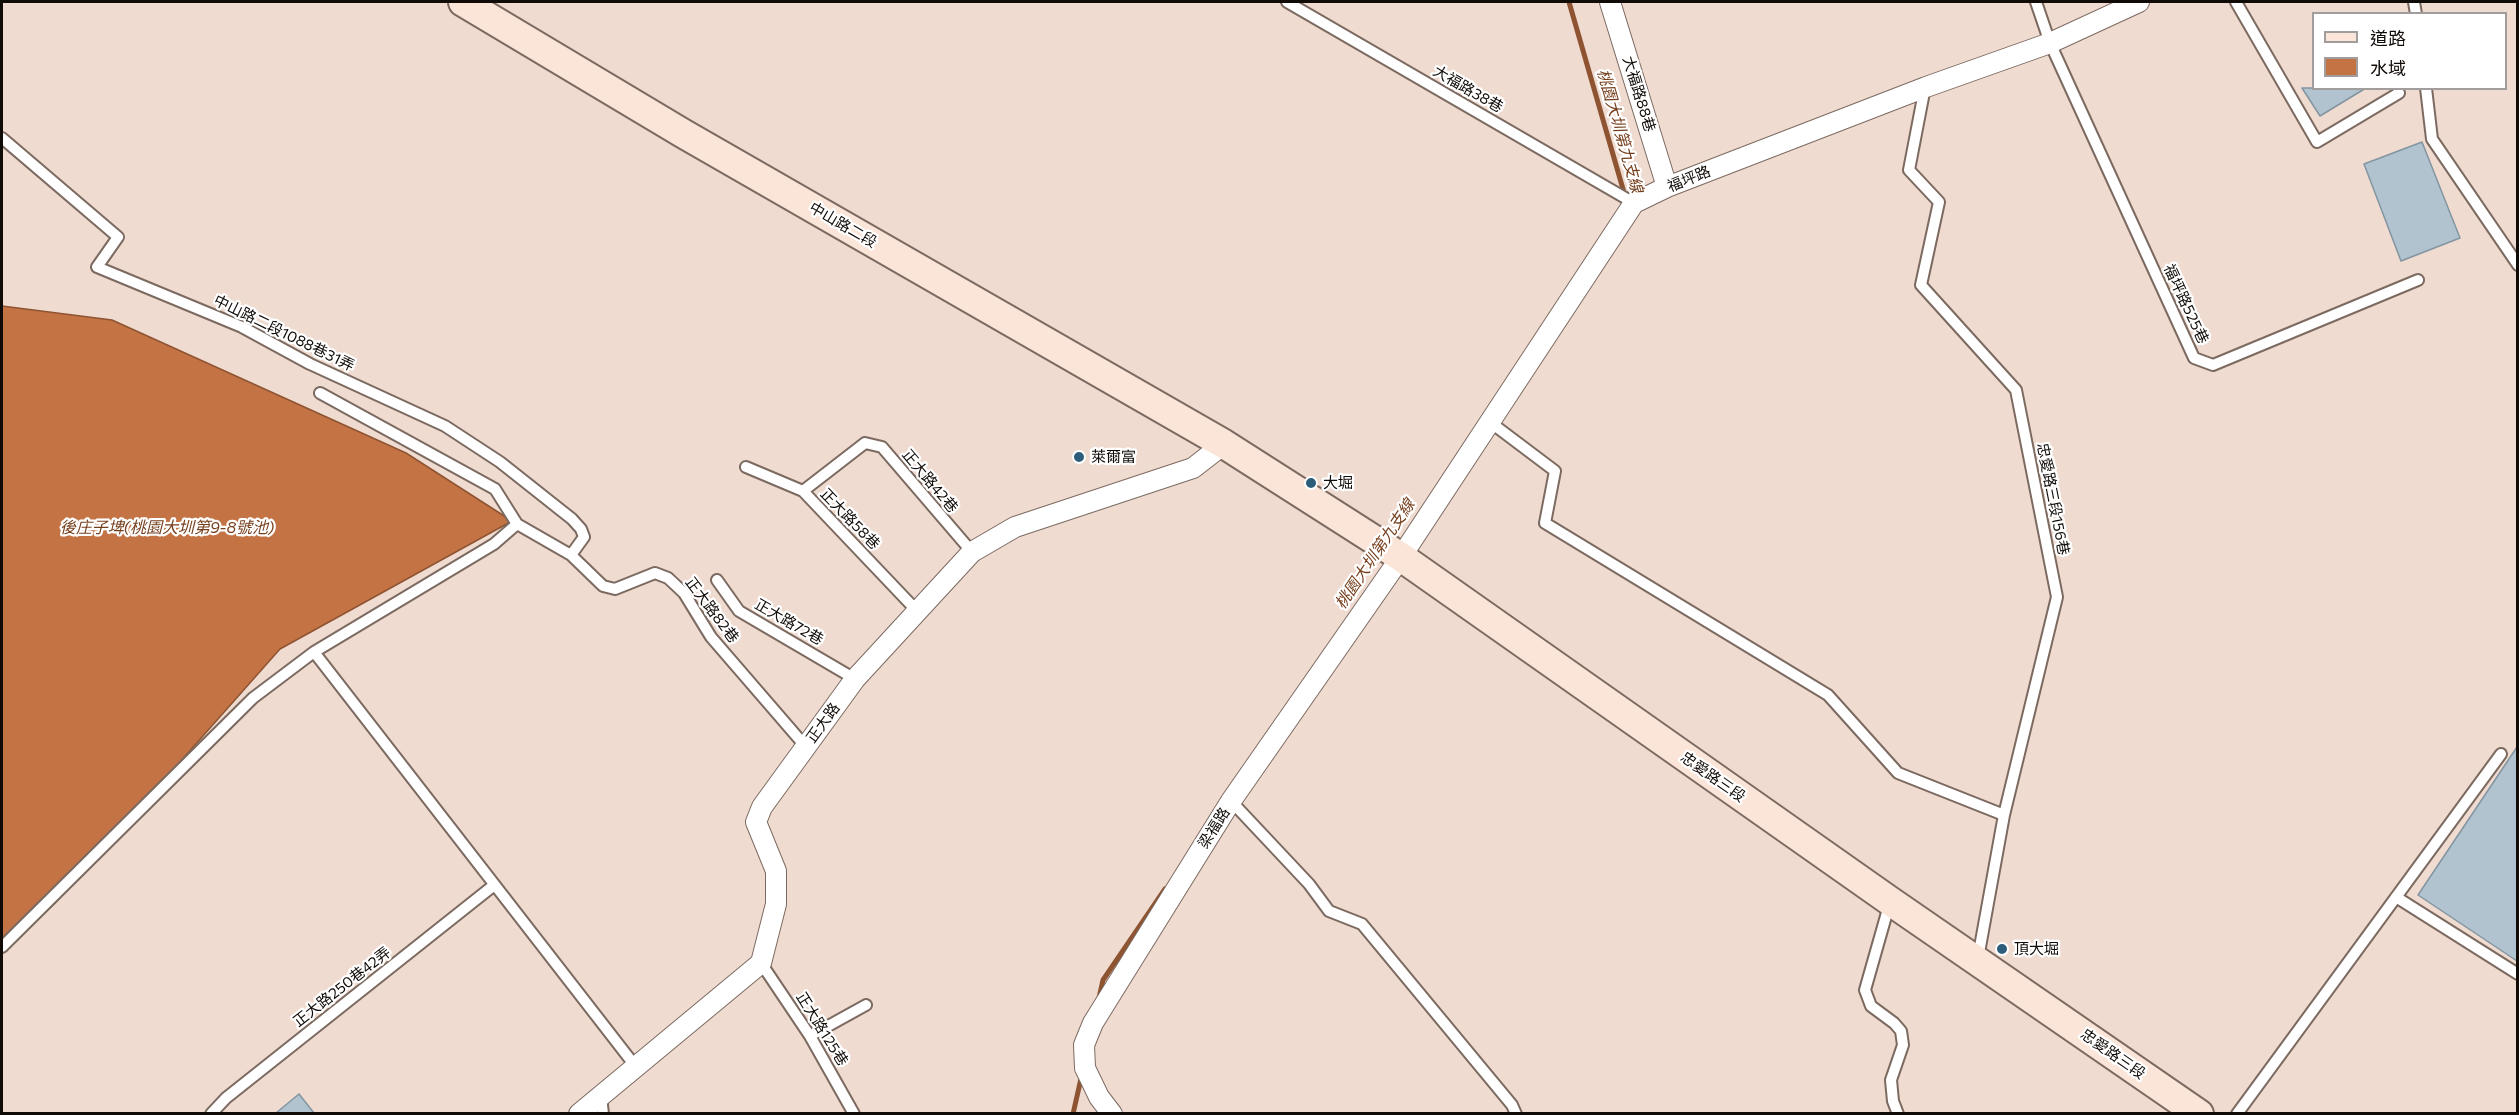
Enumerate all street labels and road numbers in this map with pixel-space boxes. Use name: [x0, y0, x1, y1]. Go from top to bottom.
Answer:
street label: 大福路88巷: [1619, 54, 1659, 134]
street label: 大福路38巷: [1430, 62, 1506, 116]
street label: 福坪路: [1665, 162, 1713, 196]
street label: 中山路二段: [806, 198, 880, 252]
street label: 福坪路525巷: [2160, 261, 2212, 347]
street label: 中山路二段1088巷31弄: [211, 291, 357, 375]
street label: 忠愛路三段156巷: [2033, 441, 2073, 557]
street label: 正大路42巷: [898, 446, 962, 516]
street label: 正大路58巷: [817, 485, 883, 553]
street label: 正大路82巷: [682, 574, 742, 646]
street label: 正大路72巷: [751, 595, 827, 649]
street label: 正大路: [802, 700, 844, 746]
street label: 忠愛路三段: [1677, 748, 1749, 806]
street label: 梁福路: [1194, 804, 1234, 852]
street label: 正大路250巷42弄: [290, 943, 394, 1031]
street label: 正大路125巷: [792, 989, 852, 1069]
street label: 忠愛路三段: [2077, 1025, 2149, 1083]

